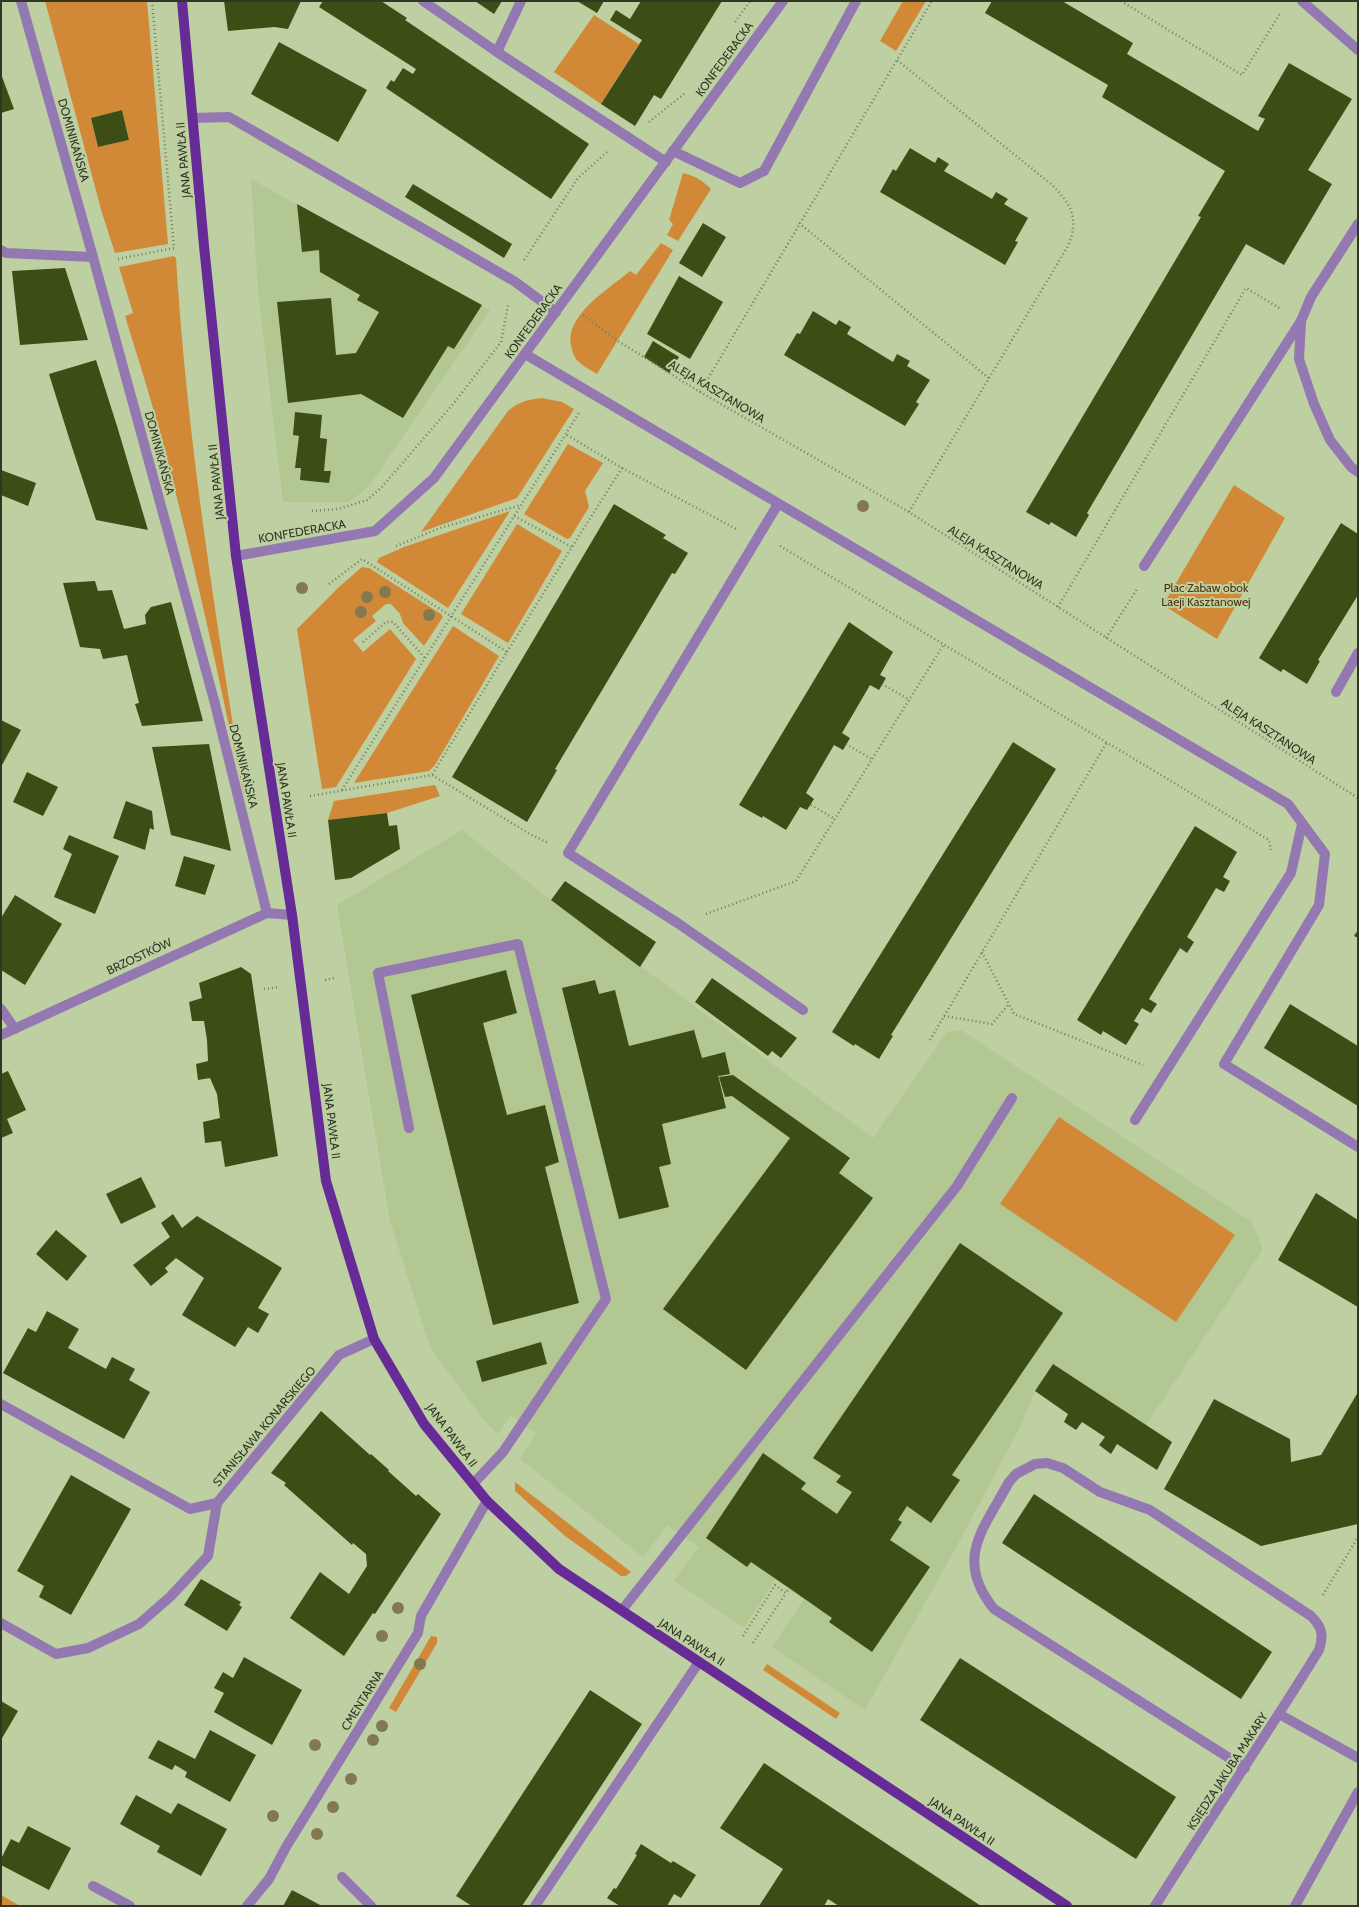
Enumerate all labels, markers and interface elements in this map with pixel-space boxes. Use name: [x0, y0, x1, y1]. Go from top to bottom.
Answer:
street label: KONFEDERACKA: [692, 18, 756, 99]
street label: DOMINIKAŃSKA: [55, 97, 93, 184]
street label: JANA PAWŁA II: [172, 122, 194, 199]
street label: KONFEDERACKA: [501, 280, 565, 361]
street label: ALEJA KASZTANOWA: [666, 356, 769, 426]
street label: DOMINIKAŃSKA: [142, 410, 179, 497]
street label: JANA PAWŁA II: [205, 443, 228, 522]
street label: KONFEDERACKA: [257, 516, 347, 546]
street label: ALEJA KASZTANOWA: [945, 521, 1047, 593]
park label: Plac Zabaw obok Laeji Kasztanowej: [1161, 580, 1251, 609]
street label: ALEJA KASZTANOWA: [1219, 695, 1320, 768]
street label: DOMINIKAŃSKA: [226, 722, 262, 810]
street label: JANA PAWŁA II: [273, 760, 300, 839]
street label: BRZOSTKÓW: [104, 934, 175, 978]
street label: JANA PAWŁA II: [320, 1081, 344, 1160]
street label: STANISŁAWA KONARSKIEGO: [209, 1363, 319, 1489]
street label: JANA PAWŁA II: [423, 1399, 481, 1470]
street label: JANA PAWŁA II: [655, 1614, 728, 1669]
street label: CMENTARNA: [338, 1667, 387, 1733]
street label: KSIĘDZA JAKUBA MAKARY: [1183, 1709, 1271, 1833]
street label: JANA PAWŁA II: [926, 1793, 998, 1848]

